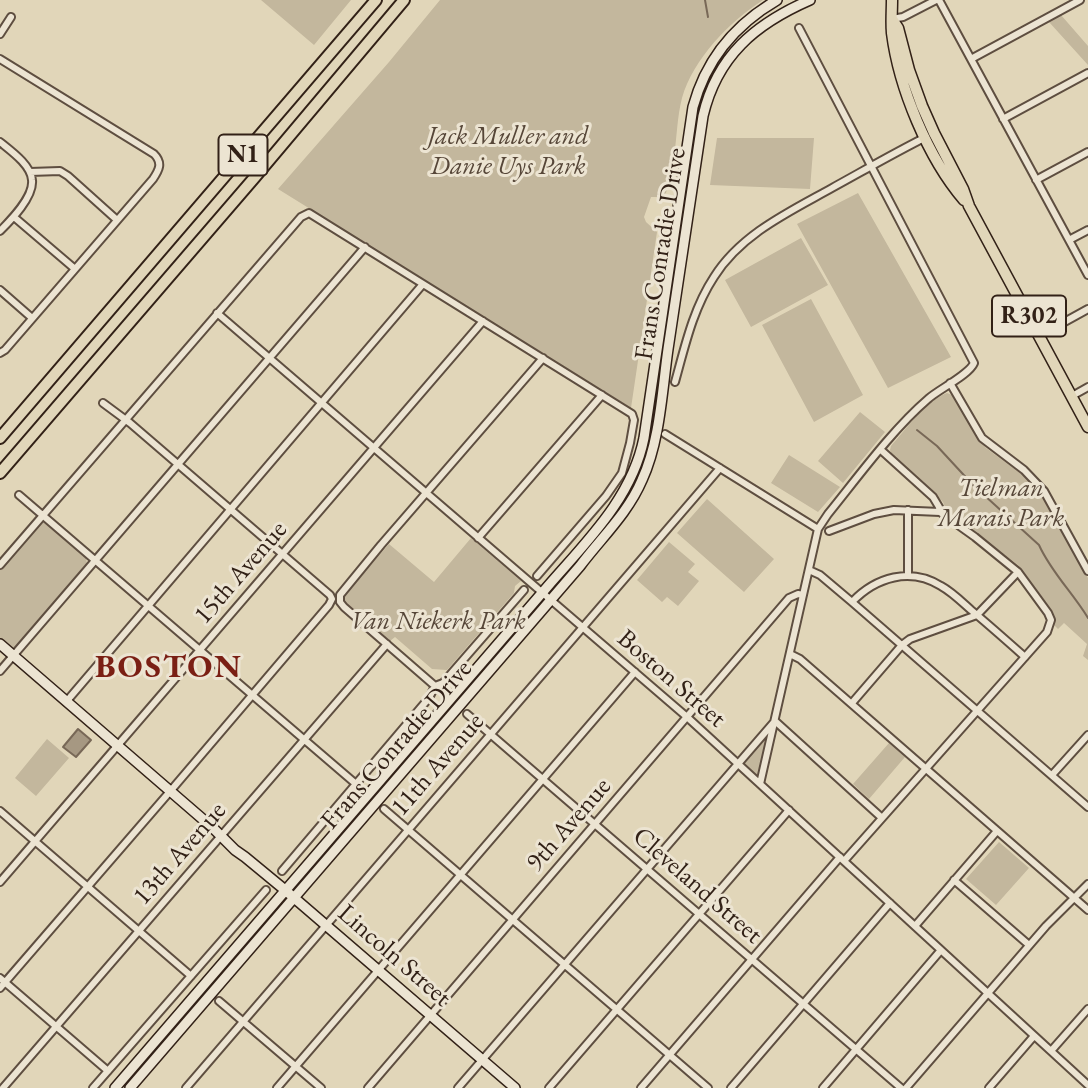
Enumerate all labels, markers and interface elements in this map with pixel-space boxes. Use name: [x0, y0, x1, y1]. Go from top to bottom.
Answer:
park label: Jack Muller and Danie Uys Park: [427, 121, 589, 182]
road number: N1: [218, 134, 268, 176]
street label: Frans Conradie Drive: [629, 146, 693, 362]
road number: R302: [992, 296, 1066, 337]
park label: Tielman Marais Park: [938, 473, 1064, 534]
street label: 15th Avenue: [188, 515, 294, 631]
park label: Van Niekerk Park: [350, 606, 526, 638]
street label: Boston Street: [610, 623, 732, 735]
district label: BOSTON: [96, 648, 242, 688]
street label: Frans Conradie Drive: [315, 654, 479, 836]
street label: 11th Avenue: [385, 707, 491, 823]
street label: 9th Avenue: [520, 772, 618, 878]
street label: 13th Avenue: [127, 796, 233, 912]
street label: Cleveland Street: [626, 821, 768, 951]
street label: Lincoln Street: [331, 898, 457, 1014]

